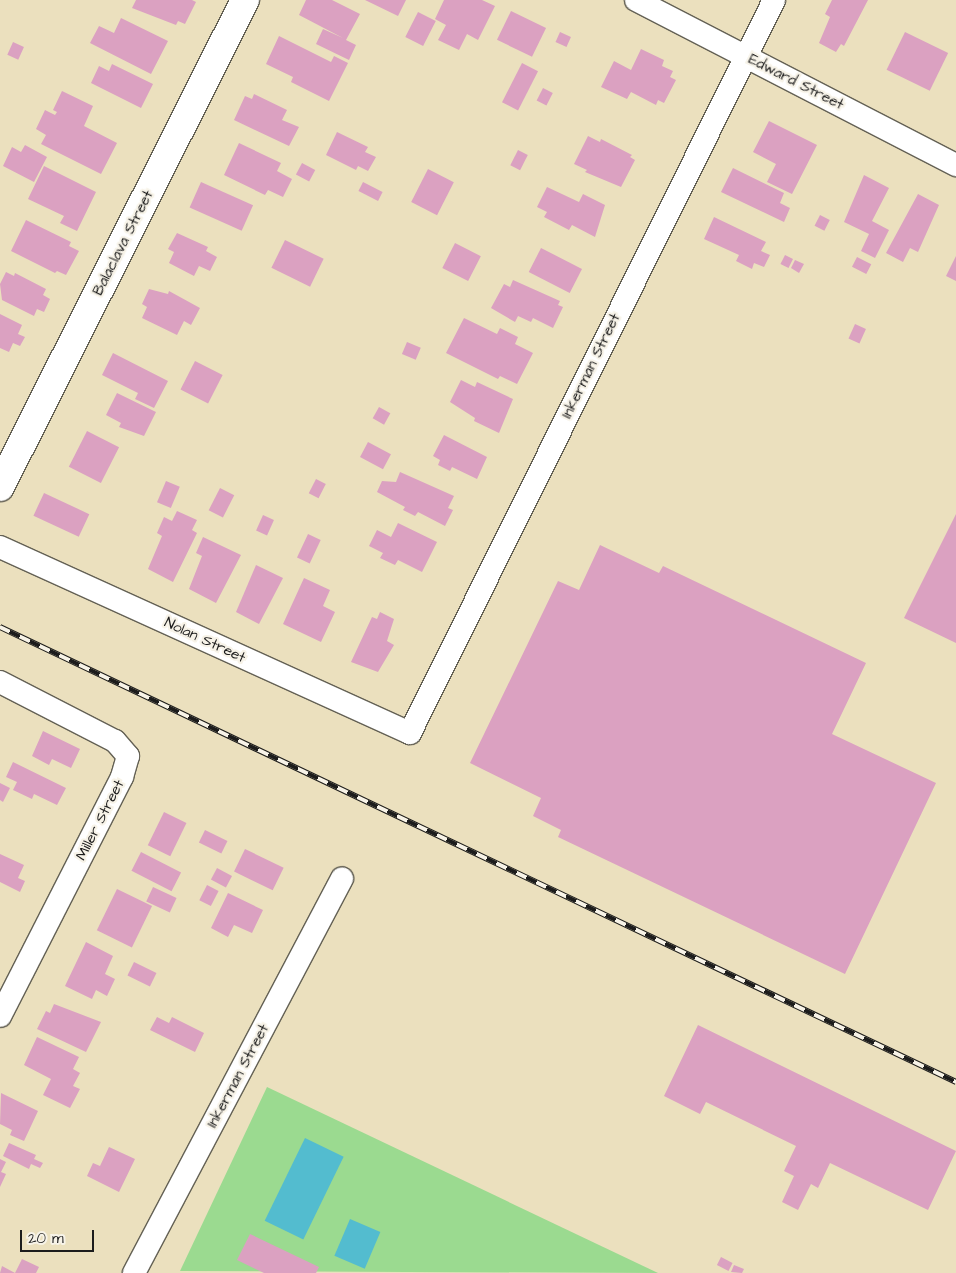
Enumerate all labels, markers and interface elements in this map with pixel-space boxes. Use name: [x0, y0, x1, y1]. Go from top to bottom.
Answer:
street label: Edward Street: [745, 50, 847, 114]
street label: Balaclava Street: [89, 187, 157, 299]
street label: Inkerman Street: [558, 311, 624, 421]
street label: Nolan Street: [161, 613, 249, 667]
street label: Miller Street: [72, 777, 128, 863]
street label: Inkerman Street: [203, 1021, 273, 1131]
scale bar: [22, 1220, 96, 1252]
text: 20 m: [28, 1228, 64, 1249]

